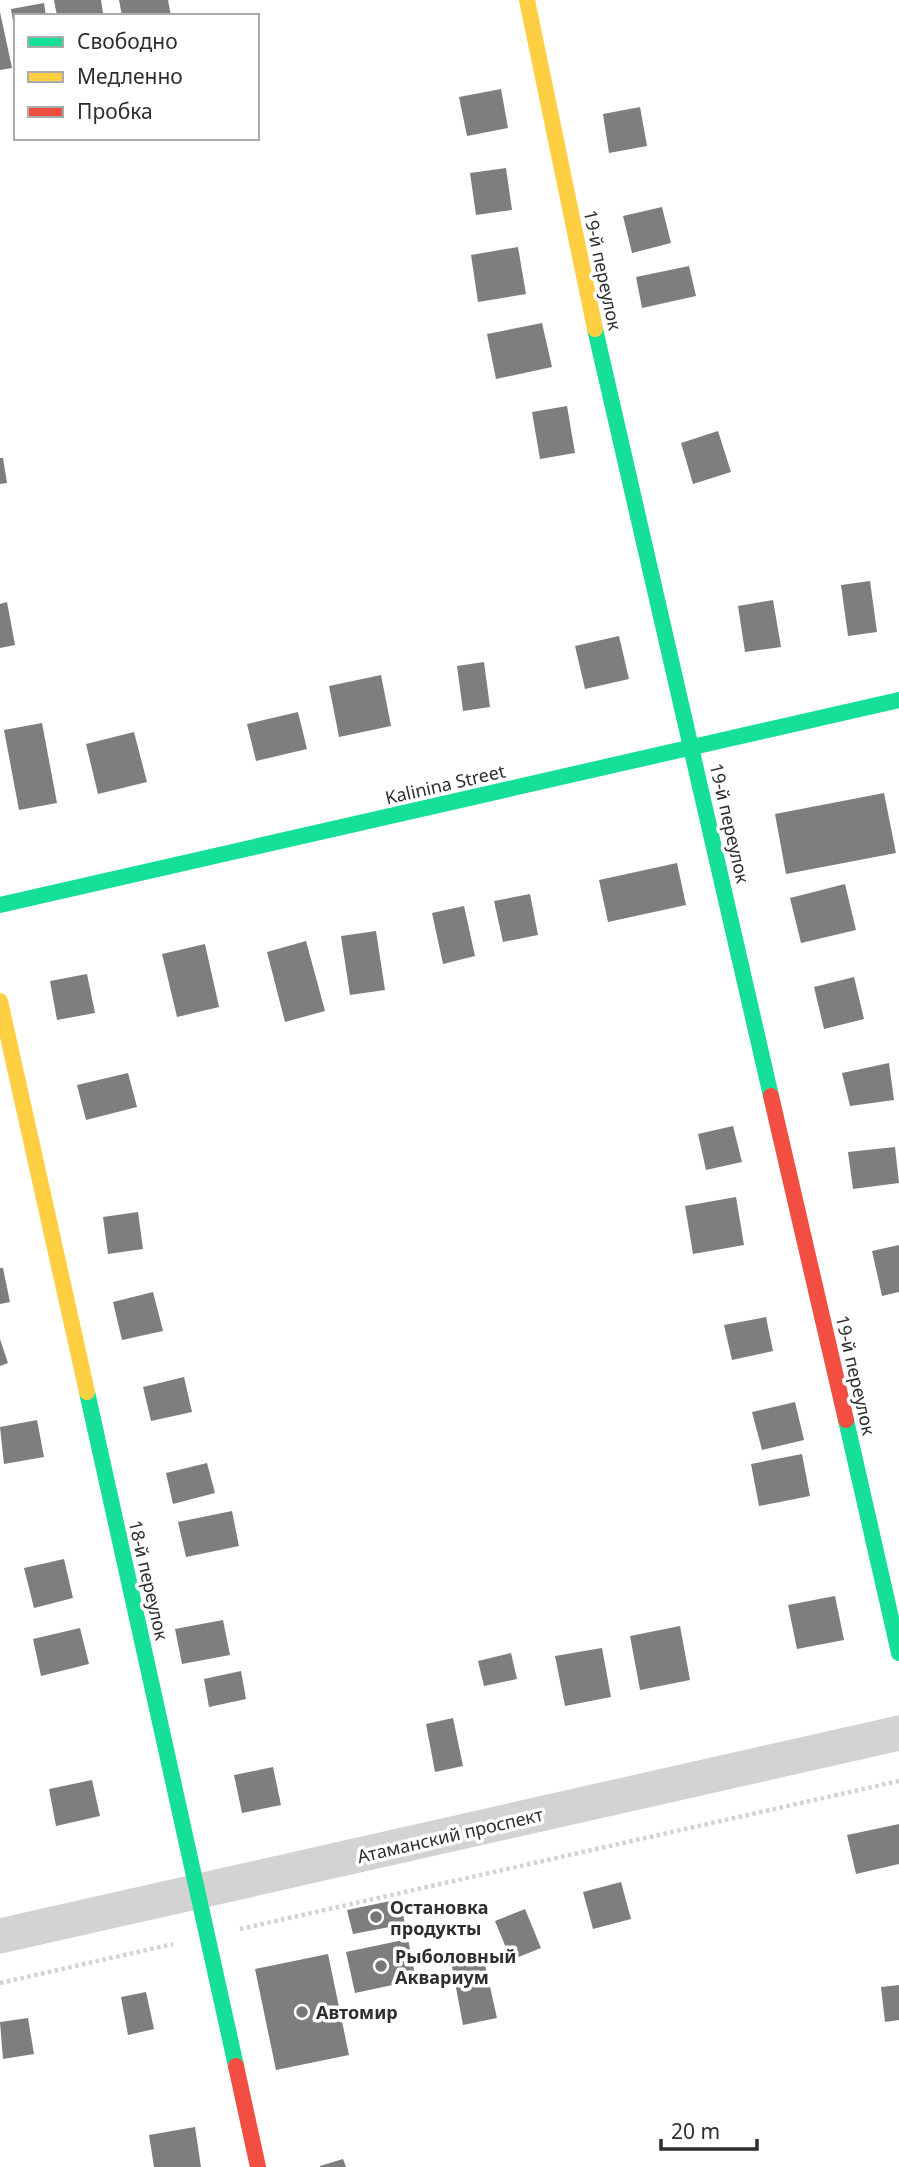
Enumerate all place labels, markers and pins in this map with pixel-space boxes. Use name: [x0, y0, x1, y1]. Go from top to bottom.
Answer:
place label: Остановка продукты: [390, 1895, 488, 1940]
marker: Остановка продукты: [368, 1909, 384, 1925]
place label: Рыболовный Аквариум: [395, 1944, 516, 1989]
marker: Рыболовный Аквариум: [373, 1958, 389, 1974]
place label: Автомир: [316, 2000, 398, 2024]
marker: Автомир: [294, 2004, 310, 2020]

